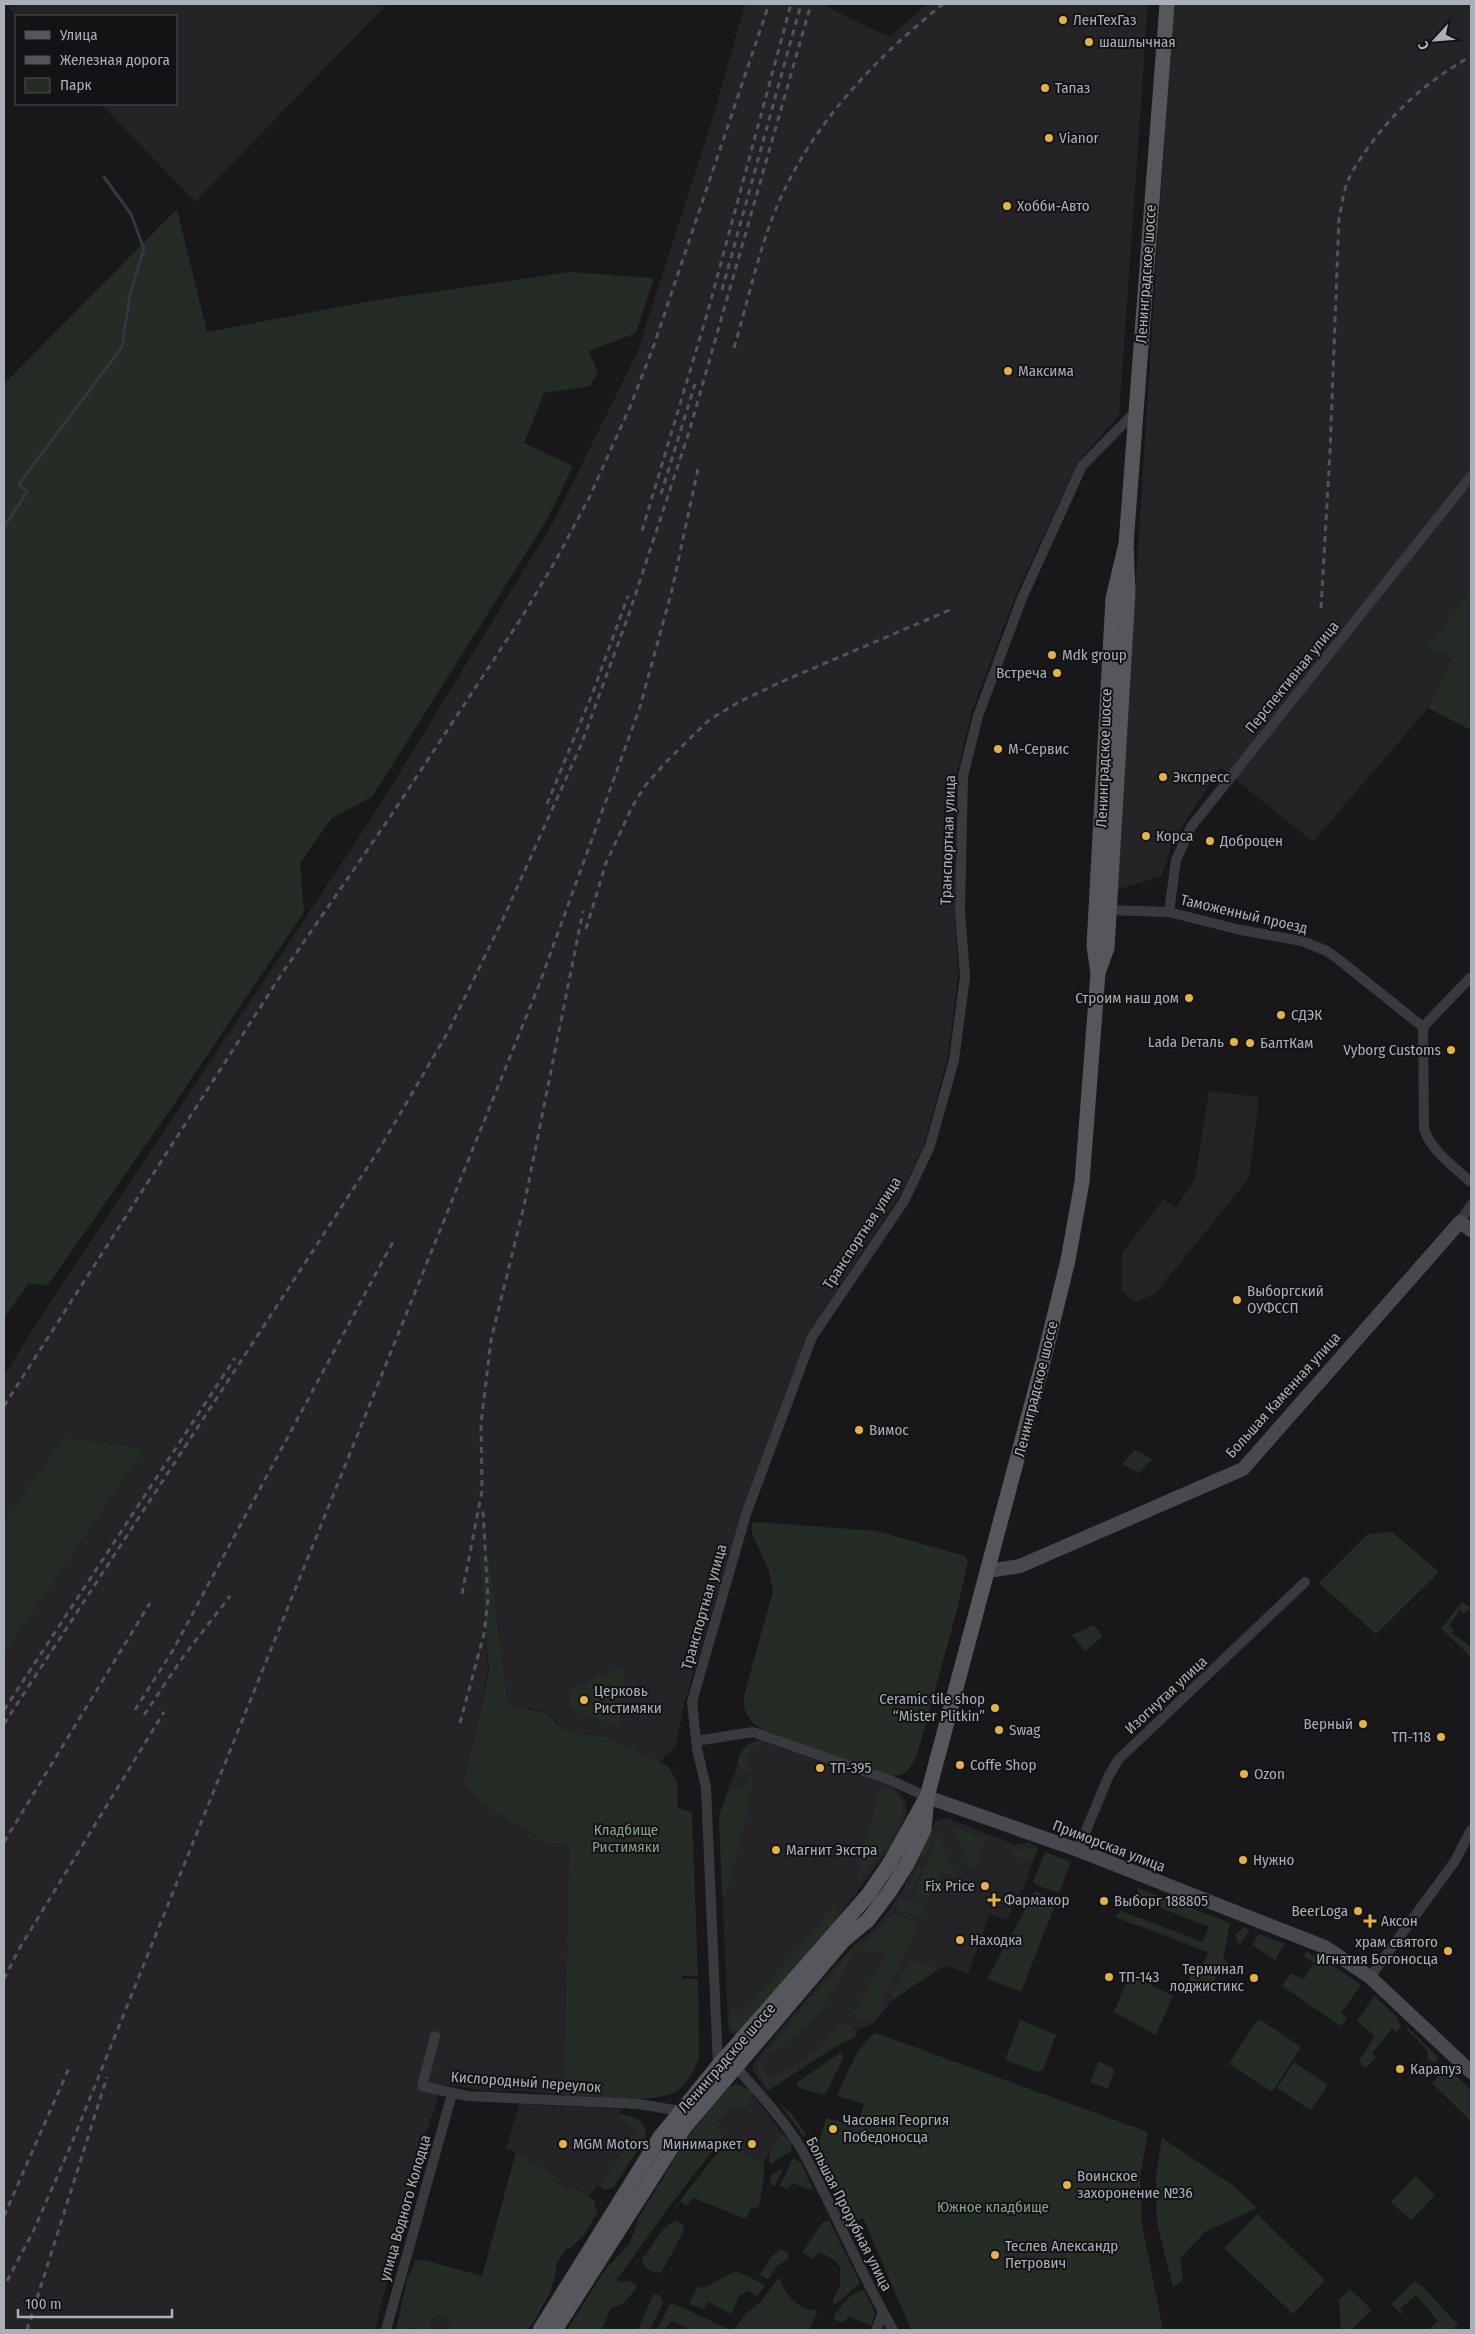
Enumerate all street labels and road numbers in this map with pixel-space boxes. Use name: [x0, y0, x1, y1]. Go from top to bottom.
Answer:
street label: Ленинградское шоссе: [1132, 204, 1160, 344]
street label: Перспективная улица: [1241, 617, 1343, 737]
street label: Ленинградское шоссе: [1093, 688, 1115, 828]
street label: Транспортная улица: [937, 775, 959, 905]
street label: Таможенный проезд: [1179, 891, 1309, 937]
street label: Транспортная улица: [819, 1174, 905, 1292]
street label: Ленинградское шоссе: [1010, 1319, 1062, 1459]
street label: Большая Каменная улица: [1222, 1328, 1344, 1462]
street label: Транспортная улица: [677, 1542, 731, 1672]
street label: Изогнутая улица: [1121, 1652, 1211, 1738]
street label: Приморская улица: [1050, 1816, 1168, 1876]
street label: Ленинградское шоссе: [675, 2000, 779, 2116]
street label: Кислородный переулок: [450, 2068, 602, 2096]
street label: улица Водного Колодца: [376, 2133, 434, 2283]
street label: Большая Прорубная улица: [802, 2134, 896, 2294]

